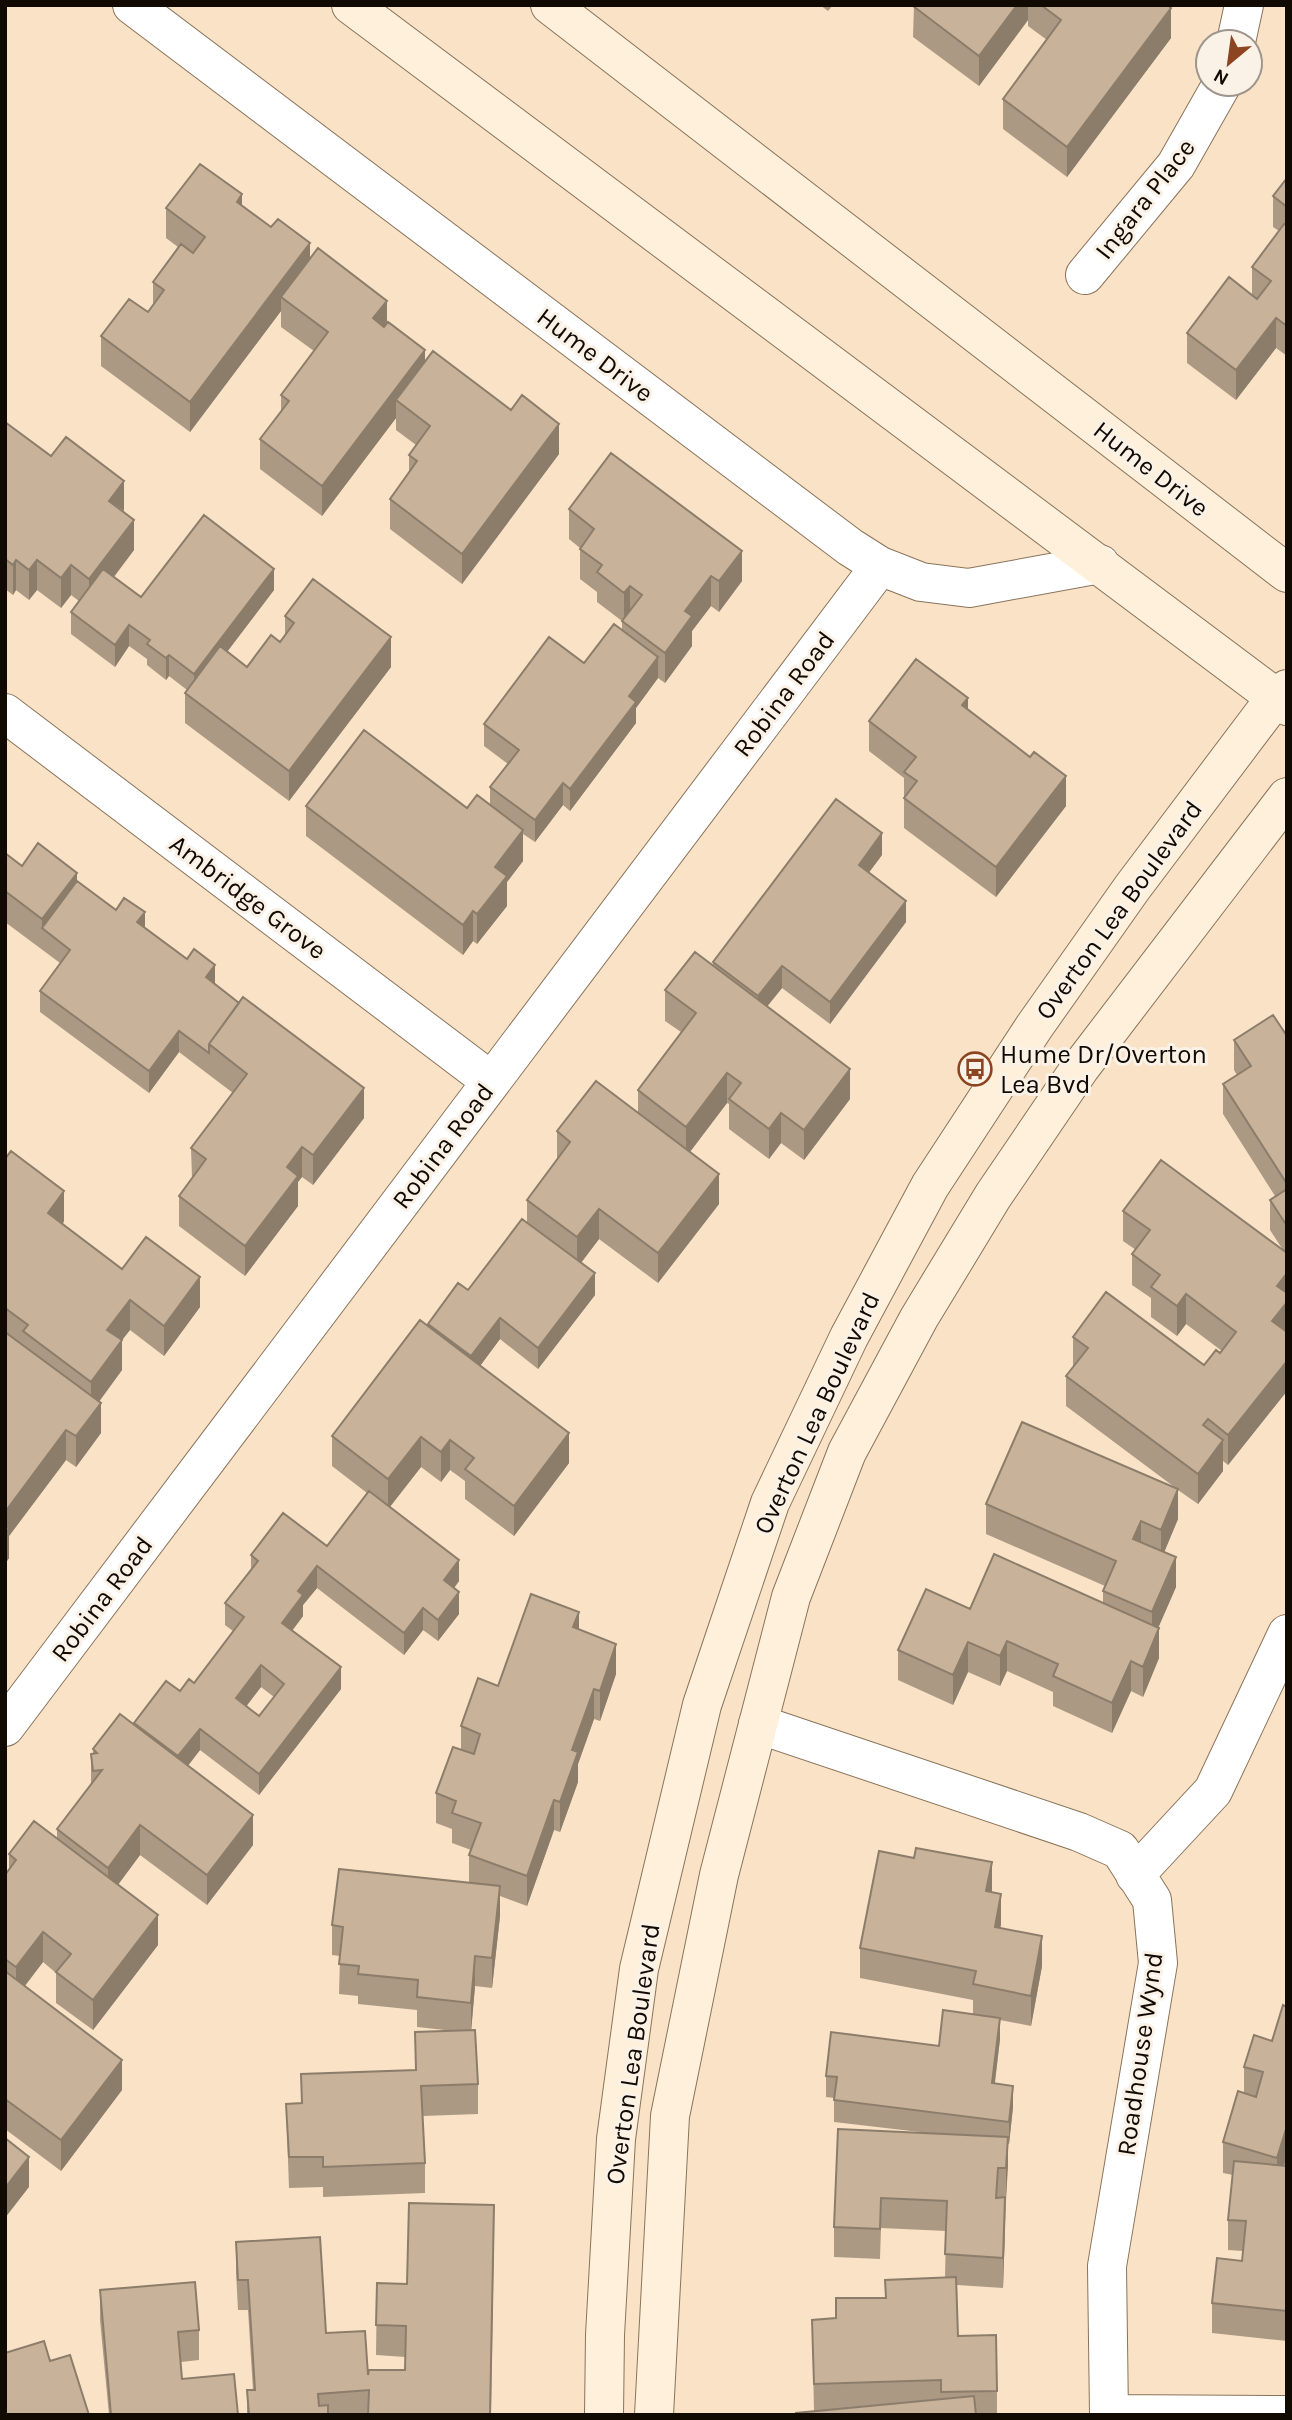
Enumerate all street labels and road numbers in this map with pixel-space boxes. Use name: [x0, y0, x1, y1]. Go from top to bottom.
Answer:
street label: Ingara Place: [1088, 132, 1202, 266]
street label: Hume Drive: [531, 301, 659, 409]
street label: Hume Drive: [1087, 414, 1215, 524]
street label: Robina Road: [727, 625, 841, 763]
street label: Overton Lea Boulevard: [1029, 794, 1209, 1026]
street label: Ambridge Grove: [164, 828, 332, 966]
street label: Robina Road: [386, 1077, 500, 1215]
street label: Overton Lea Boulevard: [747, 1287, 887, 1539]
street label: Robina Road: [45, 1530, 159, 1668]
street label: Overton Lea Boulevard: [599, 1921, 667, 2187]
street label: Roadhouse Wynd: [1110, 1950, 1170, 2158]

